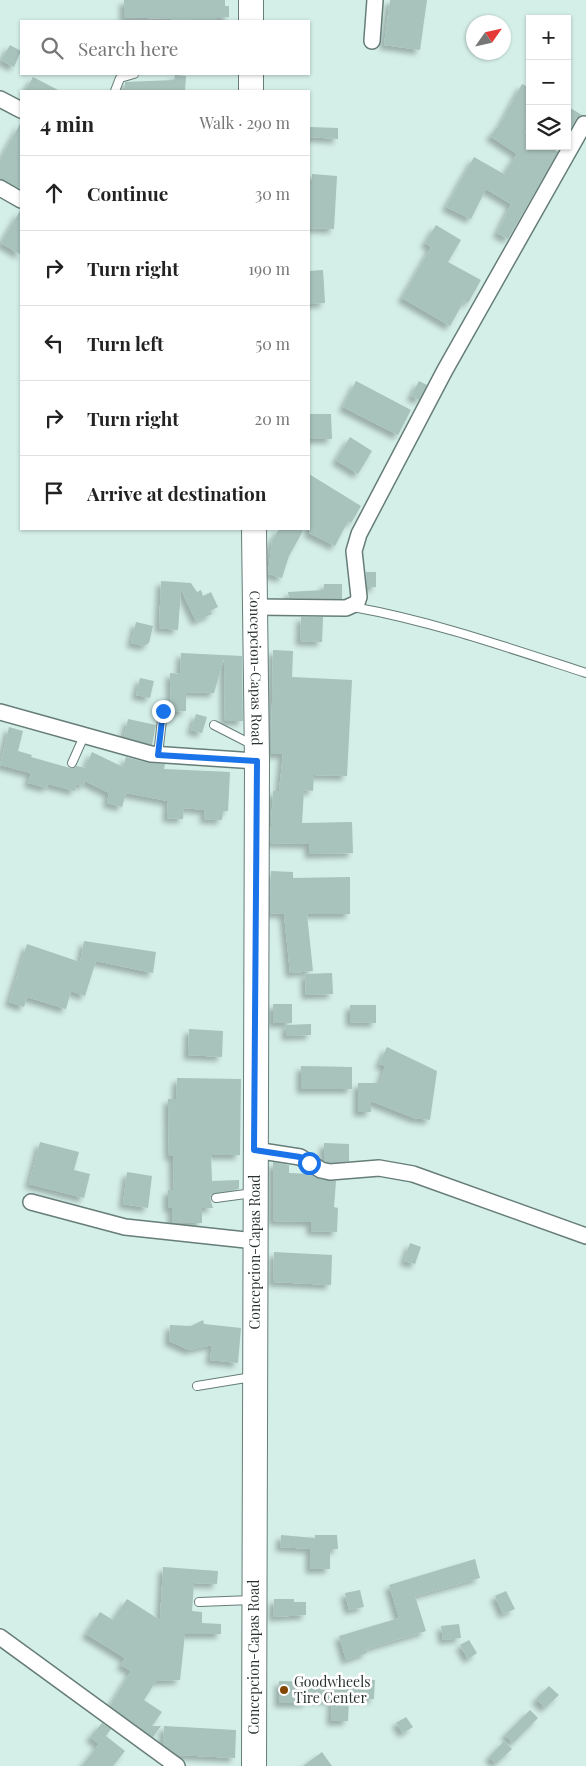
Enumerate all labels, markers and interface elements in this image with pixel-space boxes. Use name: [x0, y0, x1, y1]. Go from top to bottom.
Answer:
north arrow: [466, 15, 511, 60]
map controls: [526, 15, 571, 150]
button: +: [526, 15, 571, 60]
search box: [20, 20, 310, 75]
icon: search: [38, 34, 66, 62]
text: Search here: [78, 35, 178, 61]
button: −: [526, 60, 571, 105]
button: layers: [526, 105, 571, 150]
text: 4 min: [40, 109, 94, 137]
text: Walk · 290 m: [199, 112, 290, 133]
icon: ahead: [40, 179, 68, 207]
text: Continue: [87, 180, 168, 206]
text: 30 m: [255, 183, 290, 204]
icon: right: [40, 254, 68, 282]
text: Turn right: [87, 255, 179, 281]
text: 190 m: [248, 258, 290, 279]
icon: left: [40, 329, 68, 357]
text: Turn left: [87, 330, 164, 356]
text: 50 m: [256, 333, 290, 354]
icon: right: [40, 404, 68, 432]
text: Turn right: [87, 405, 179, 431]
text: 20 m: [255, 408, 290, 429]
icon: arrive: [40, 479, 68, 507]
text: Arrive at destination: [87, 480, 267, 506]
street label: Concepcion-Capas Road: [246, 590, 267, 746]
route end: [152, 700, 175, 723]
route start: [298, 1152, 321, 1175]
street label: Concepcion-Capas Road: [245, 1175, 264, 1329]
street label: Concepcion-Capas Road: [244, 1580, 263, 1734]
place label: Goodwheels Tire Center: [294, 1672, 370, 1707]
marker: Goodwheels Tire Center: [278, 1684, 290, 1696]

